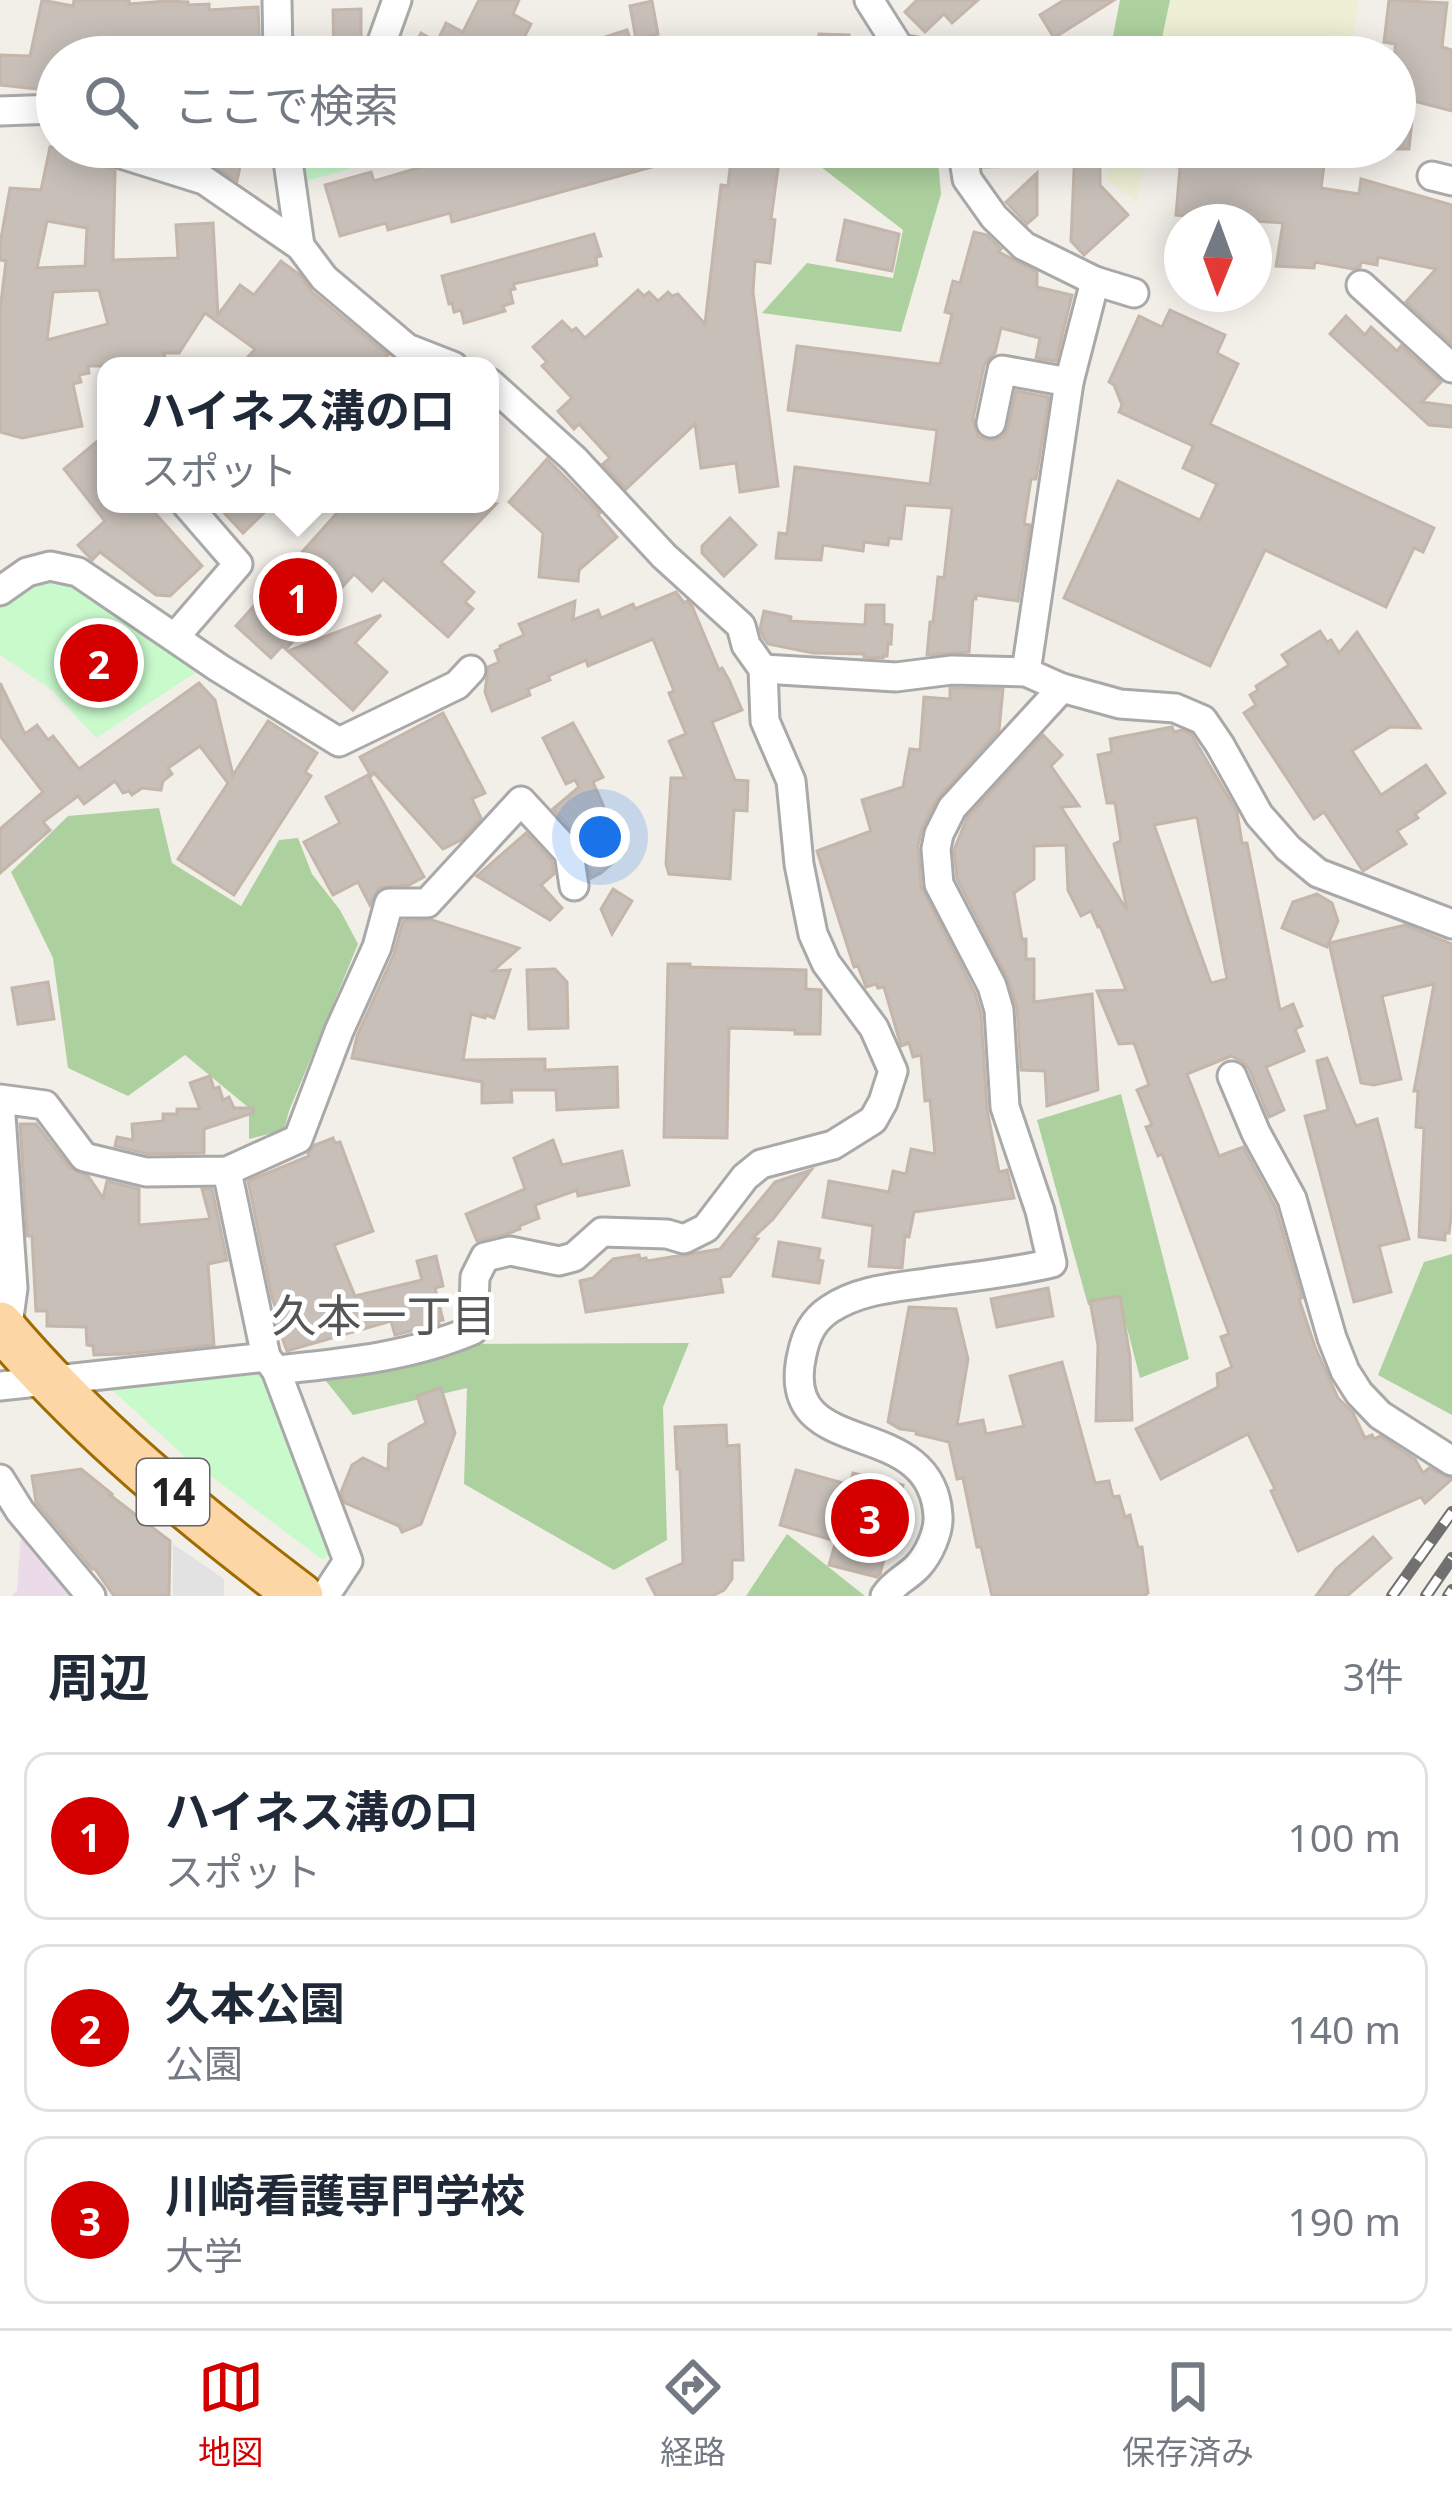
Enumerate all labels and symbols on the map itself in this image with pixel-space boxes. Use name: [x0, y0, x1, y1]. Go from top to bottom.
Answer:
north arrow: [1164, 204, 1272, 312]
pin: 1: [259, 552, 337, 642]
pin: 2: [60, 618, 138, 708]
your location: [570, 807, 630, 867]
district label: 久本一丁目: [271, 1284, 497, 1345]
road number: 14: [137, 1459, 209, 1525]
pin: 3: [831, 1473, 909, 1563]

